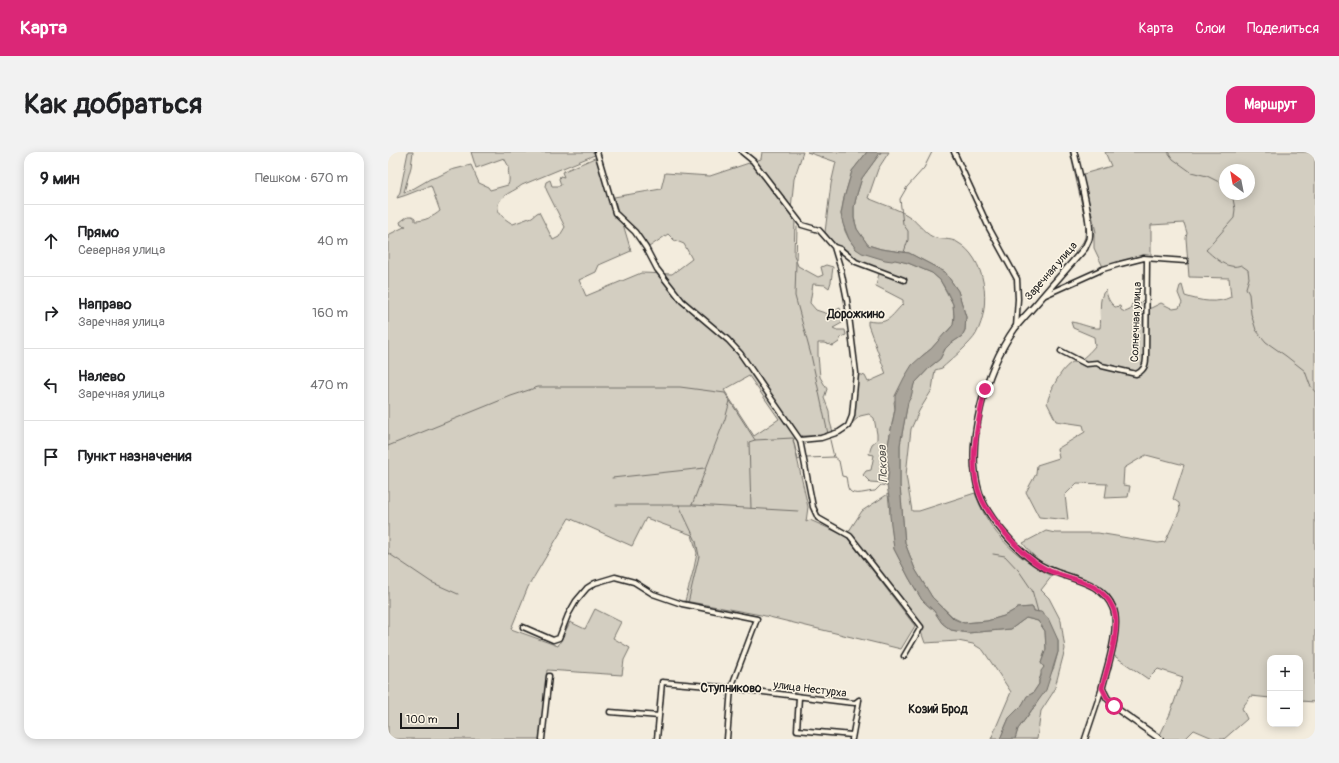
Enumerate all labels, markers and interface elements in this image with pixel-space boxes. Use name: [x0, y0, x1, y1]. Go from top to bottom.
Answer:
text: Карта: [20, 16, 67, 40]
text: Карта: [1139, 20, 1173, 37]
text: Слои: [1195, 20, 1225, 37]
text: Поделиться: [1247, 20, 1319, 37]
button: Маршрут: [1226, 86, 1315, 123]
text: Как добраться: [24, 87, 202, 122]
north arrow: [1219, 164, 1255, 200]
text: 9 мин: [40, 168, 80, 189]
text: Пешком · 670 m: [255, 170, 348, 186]
text: Прямо: [78, 223, 119, 242]
icon: ahead: [40, 230, 62, 252]
text: 40 m: [317, 233, 348, 249]
street label: Заречная улица: [1022, 239, 1080, 303]
text: Северная улица: [78, 242, 165, 258]
street label: Солнечная улица: [1128, 282, 1144, 362]
text: Направо: [78, 295, 132, 314]
icon: right: [40, 302, 62, 324]
text: 160 m: [312, 305, 348, 321]
district label: Дорожкино: [826, 307, 885, 322]
text: Заречная улица: [78, 314, 165, 330]
text: Налево: [78, 367, 125, 386]
icon: left: [40, 374, 62, 396]
text: 470 m: [310, 377, 348, 393]
route end: [976, 380, 994, 398]
text: Заречная улица: [78, 386, 165, 402]
water label: Пскова: [875, 444, 891, 483]
icon: arrive: [40, 446, 62, 468]
text: Пункт назначения: [78, 447, 192, 466]
map controls: [1267, 655, 1303, 727]
button: +: [1267, 655, 1303, 691]
street label: улица Нестурха: [772, 678, 847, 700]
district label: Ступниково: [701, 681, 762, 696]
button: −: [1267, 691, 1303, 727]
route start: [1105, 697, 1123, 715]
district label: Козий Брод: [908, 702, 968, 717]
scale bar: [400, 711, 459, 730]
text: 100 m: [406, 713, 437, 726]

